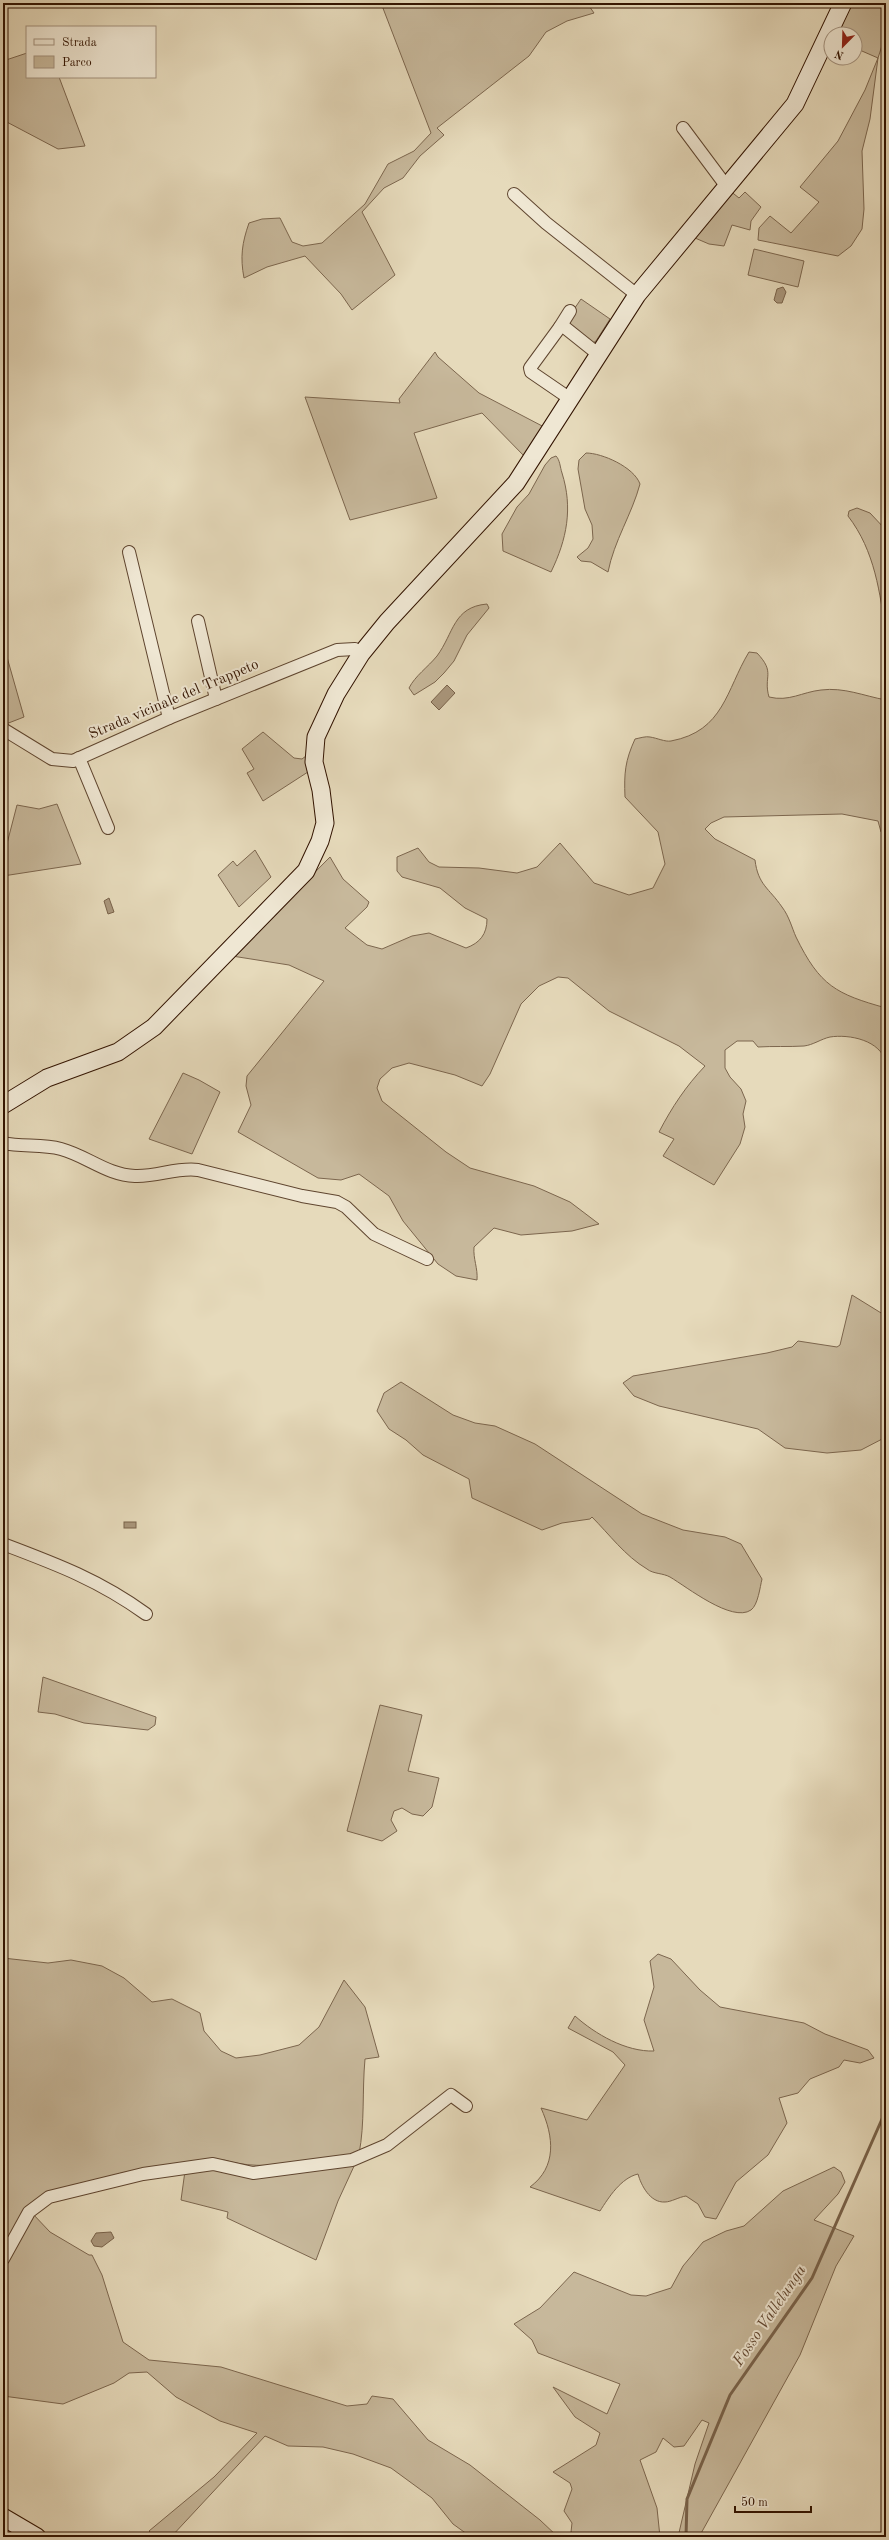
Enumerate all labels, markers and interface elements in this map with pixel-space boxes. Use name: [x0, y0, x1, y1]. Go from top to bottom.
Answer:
legend: [26, 26, 156, 78]
north arrow: [823, 26, 863, 66]
text: Strada: [62, 37, 97, 49]
text: N: [833, 47, 846, 61]
text: Parco: [62, 57, 92, 69]
street label: Strada vicinale del Trappeto: [87, 657, 261, 743]
water label: Fosso Vallelunga: [730, 2262, 810, 2370]
scale bar: [735, 2488, 811, 2514]
text: 50 m: [741, 2496, 768, 2509]

